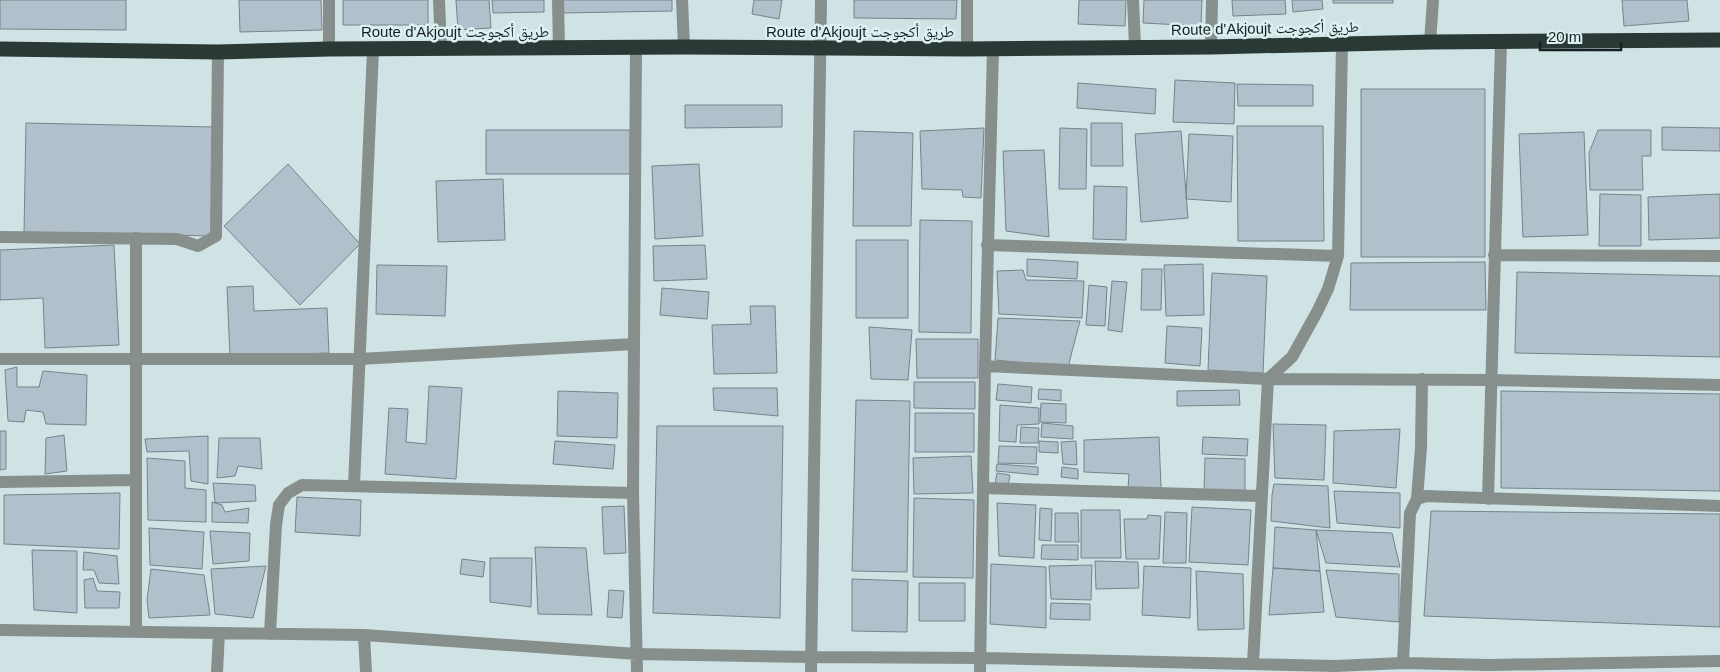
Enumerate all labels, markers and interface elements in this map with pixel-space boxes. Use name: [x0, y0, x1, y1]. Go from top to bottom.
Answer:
street label: Route d'Akjoujt طريق أكجوجت: [1171, 18, 1359, 40]
scale bar: [1540, 20, 1621, 52]
street label: Route d'Akjoujt طريق أكجوجت: [361, 23, 549, 42]
street label: Route d'Akjoujt طريق أكجوجت: [766, 23, 954, 42]
text: 20 m: [1548, 28, 1581, 45]

